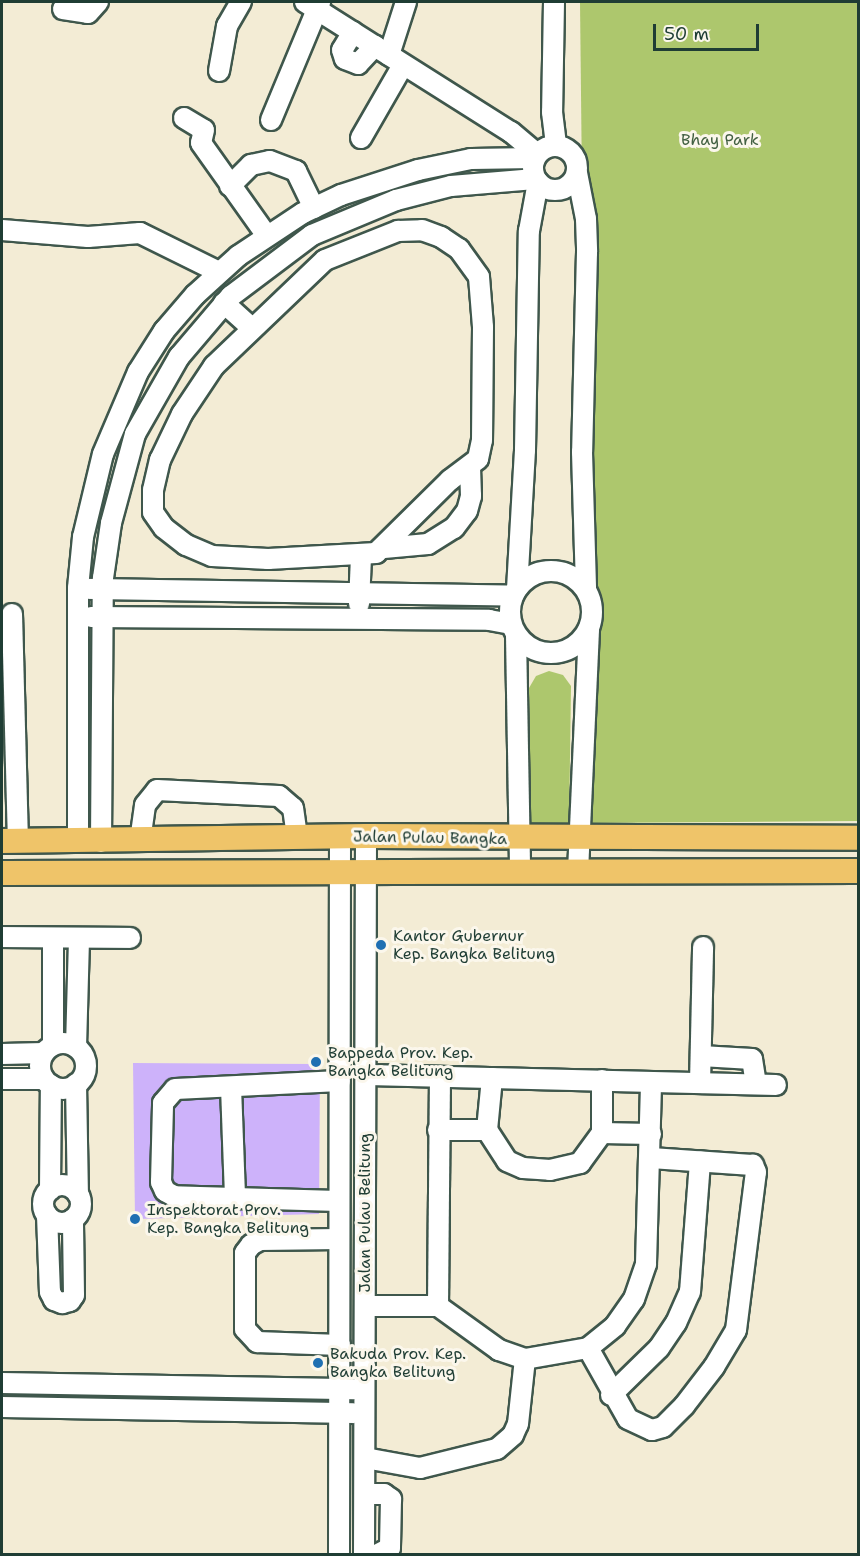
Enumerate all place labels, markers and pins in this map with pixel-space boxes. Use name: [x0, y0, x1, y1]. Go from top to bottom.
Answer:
place label: Kantor Gubernur Kep. Bangka Belitung: [393, 926, 555, 964]
marker: Kantor Gubernur Kep. Bangka Belitung: [374, 938, 388, 952]
place label: Bappeda Prov. Kep. Bangka Belitung: [328, 1043, 473, 1081]
marker: Bappeda Prov. Kep. Bangka Belitung: [309, 1055, 323, 1069]
place label: Inspektorat Prov. Kep. Bangka Belitung: [147, 1200, 309, 1238]
marker: Inspektorat Prov. Kep. Bangka Belitung: [128, 1212, 142, 1226]
place label: Bakuda Prov. Kep. Bangka Belitung: [330, 1344, 466, 1382]
marker: Bakuda Prov. Kep. Bangka Belitung: [311, 1356, 325, 1370]

